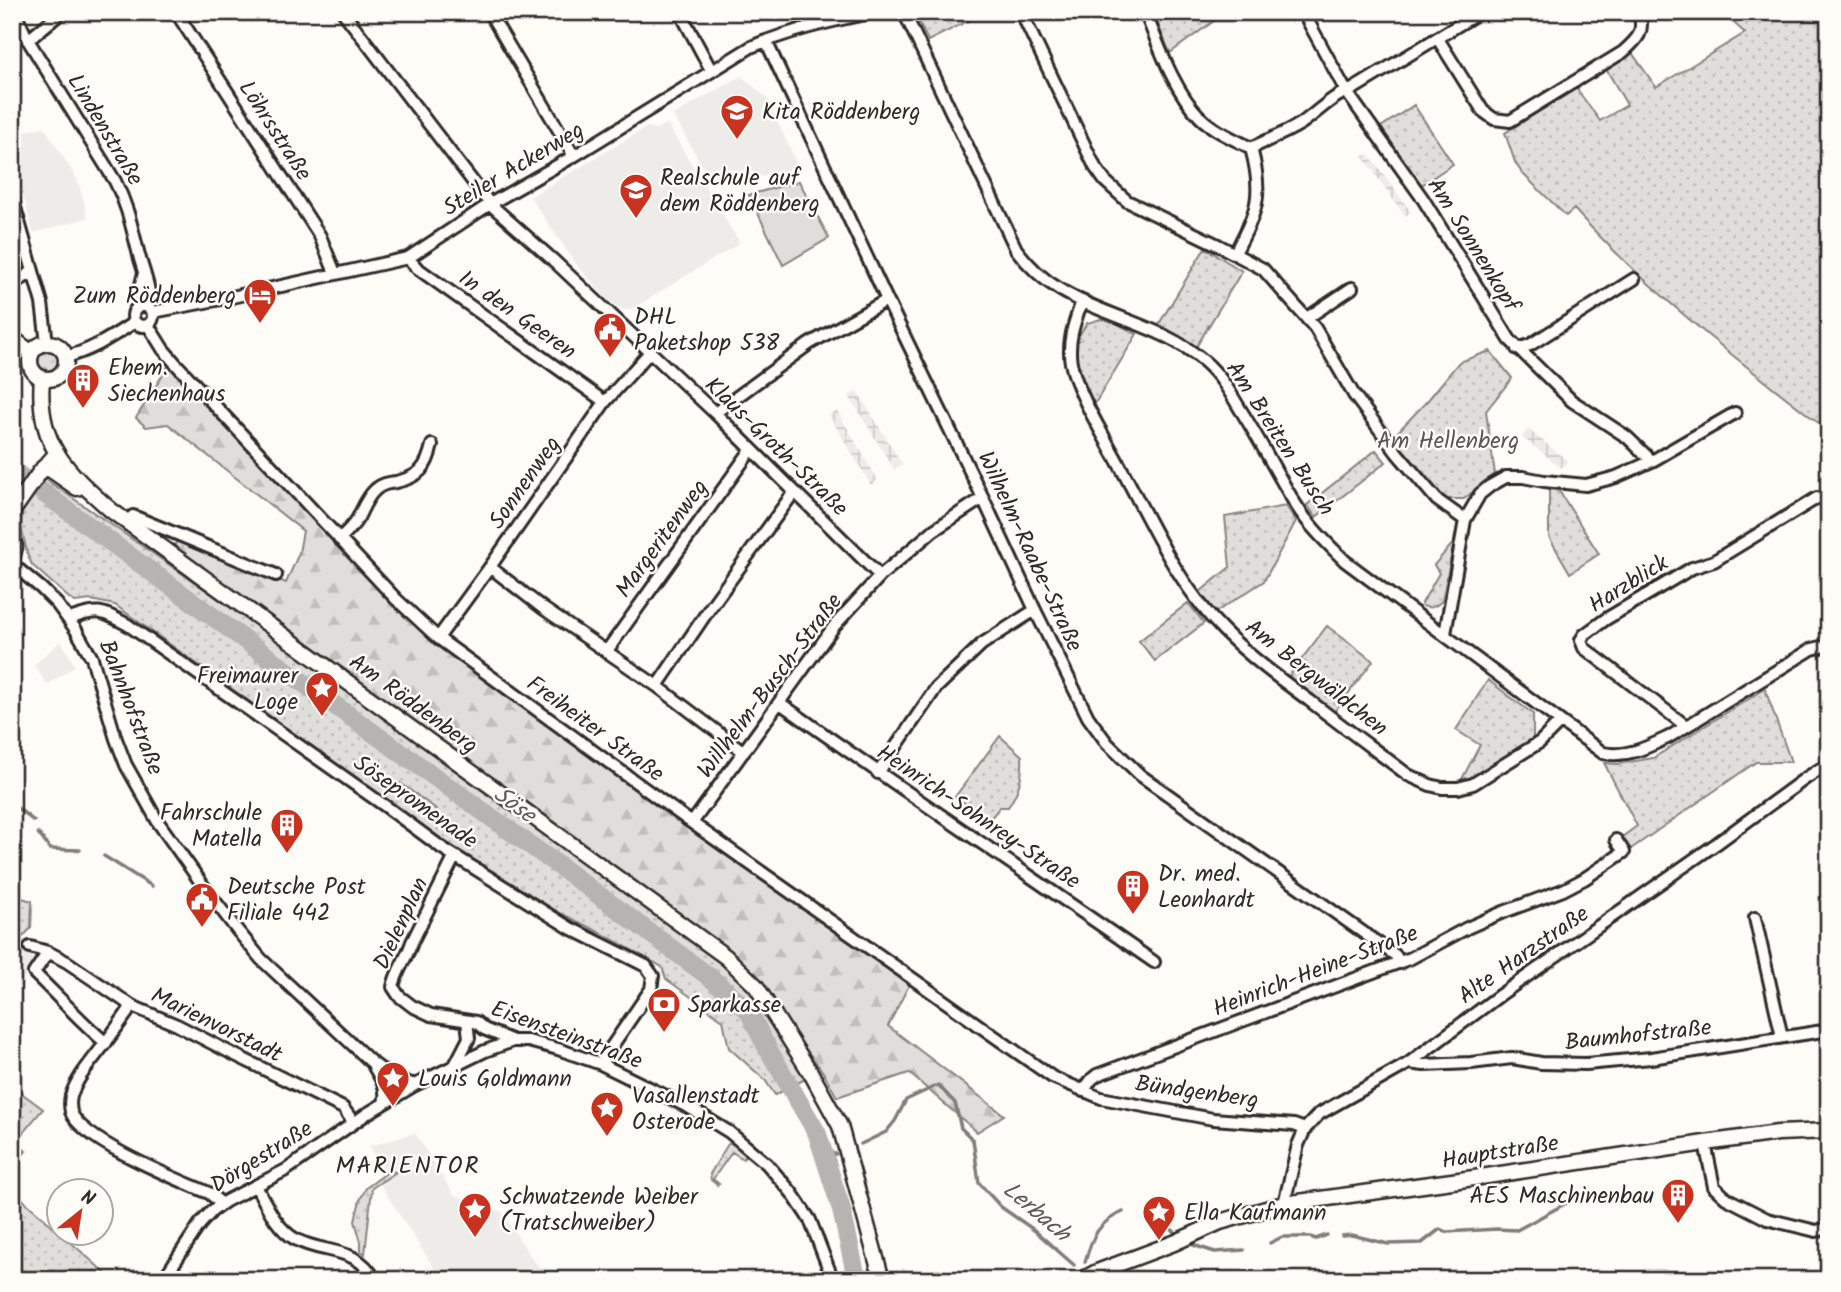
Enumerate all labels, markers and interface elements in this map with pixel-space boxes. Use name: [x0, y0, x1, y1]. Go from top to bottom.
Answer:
street label: Lindenstraße: [57, 67, 152, 193]
street label: Löhrsstraße: [228, 74, 320, 189]
school or university icon: Kita Röddenberg: [718, 92, 756, 141]
place label: Kita Röddenberg: [762, 95, 920, 131]
street label: Steiler Ackerweg: [436, 113, 592, 226]
place label: Realschule auf dem Röddenberg: [660, 161, 820, 223]
school or university icon: Realschule auf dem Röddenberg: [617, 171, 655, 220]
street label: Am Sonnenkopf: [1417, 171, 1529, 321]
street label: In den Geeren: [450, 262, 583, 370]
hotel icon: Zum Röddenberg: [241, 276, 279, 325]
place label: Zum Röddenberg: [73, 279, 236, 315]
place label: DHL Paketshop 538: [634, 300, 780, 362]
public building icon: DHL Paketshop 538: [591, 310, 629, 359]
place label: Ehem. Siechenhaus: [108, 351, 225, 413]
street label: Am Breiten Busch: [1216, 354, 1343, 524]
building icon: Ehem. Siechenhaus: [64, 361, 102, 410]
street label: Klaus-Groth-Straße: [695, 369, 856, 526]
park label: Am Hellenberg: [1377, 424, 1519, 460]
street label: Sonnenweg: [480, 429, 571, 537]
street label: Wilhelm-Raabe-Straße: [967, 446, 1091, 658]
street label: Margeritenweg: [607, 472, 718, 606]
street label: Harzblick: [1582, 546, 1676, 623]
street label: Willhelm-Busch-Straße: [689, 586, 852, 786]
street label: Am Bergwäldchen: [1236, 611, 1395, 746]
street label: Bahnhofstraße: [88, 635, 172, 781]
street label: Am Röddenberg: [341, 645, 485, 764]
place label: Freimaurer Loge: [197, 659, 299, 721]
street label: Freiheiter Straße: [518, 667, 671, 792]
place icon: Freimaurer Loge: [303, 669, 341, 718]
street label: Heinrich-Sohnrey-Straße: [869, 736, 1087, 900]
street label: Sösepromenade: [345, 746, 485, 859]
water label: Söse: [485, 776, 545, 835]
place label: Fahrschule Matella: [160, 796, 262, 858]
building icon: Fahrschule Matella: [268, 806, 306, 855]
place label: Dr. med. Leonhardt: [1158, 857, 1256, 919]
building icon: Dr. med. Leonhardt: [1114, 867, 1152, 916]
place label: Deutsche Post Filiale 442: [227, 870, 367, 932]
street label: Dielenplan: [365, 872, 439, 976]
public building icon: Deutsche Post Filiale 442: [183, 880, 221, 929]
street label: Alte Harzstraße: [1451, 897, 1597, 1014]
street label: Heinrich-Heine-Straße: [1208, 916, 1424, 1028]
street label: Marienvorstadt: [144, 978, 289, 1074]
bank icon: Sparkasse: [645, 985, 683, 1034]
place label: Sparkasse: [688, 988, 781, 1024]
street label: Eisensteinstraße: [485, 992, 647, 1080]
street label: Baumhofstraße: [1563, 1010, 1713, 1062]
place icon: Louis Goldmann: [374, 1059, 412, 1108]
place label: Louis Goldmann: [418, 1062, 572, 1098]
street label: Bündgenberg: [1133, 1067, 1261, 1119]
place label: Vasallenstadt Osterode: [632, 1079, 760, 1141]
place icon: Vasallenstadt Osterode: [588, 1089, 626, 1138]
street label: Dörgestraße: [204, 1112, 320, 1203]
street label: Hauptstraße: [1439, 1126, 1561, 1180]
district label: MARIENTOR: [336, 1147, 480, 1186]
water label: Lerbach: [993, 1172, 1081, 1254]
north arrow: [46, 1176, 116, 1246]
building icon: AES Maschinenbau: [1659, 1176, 1697, 1225]
place label: AES Maschinenbau: [1470, 1179, 1654, 1215]
place label: Schwatzende Weiber (Tratschweiber): [500, 1180, 699, 1242]
text: N: [75, 1183, 100, 1215]
place icon: Schwatzende Weiber (Tratschweiber): [456, 1190, 494, 1239]
place icon: Ella Kaufmann: [1140, 1193, 1178, 1242]
place label: Ella Kaufmann: [1184, 1196, 1326, 1232]

